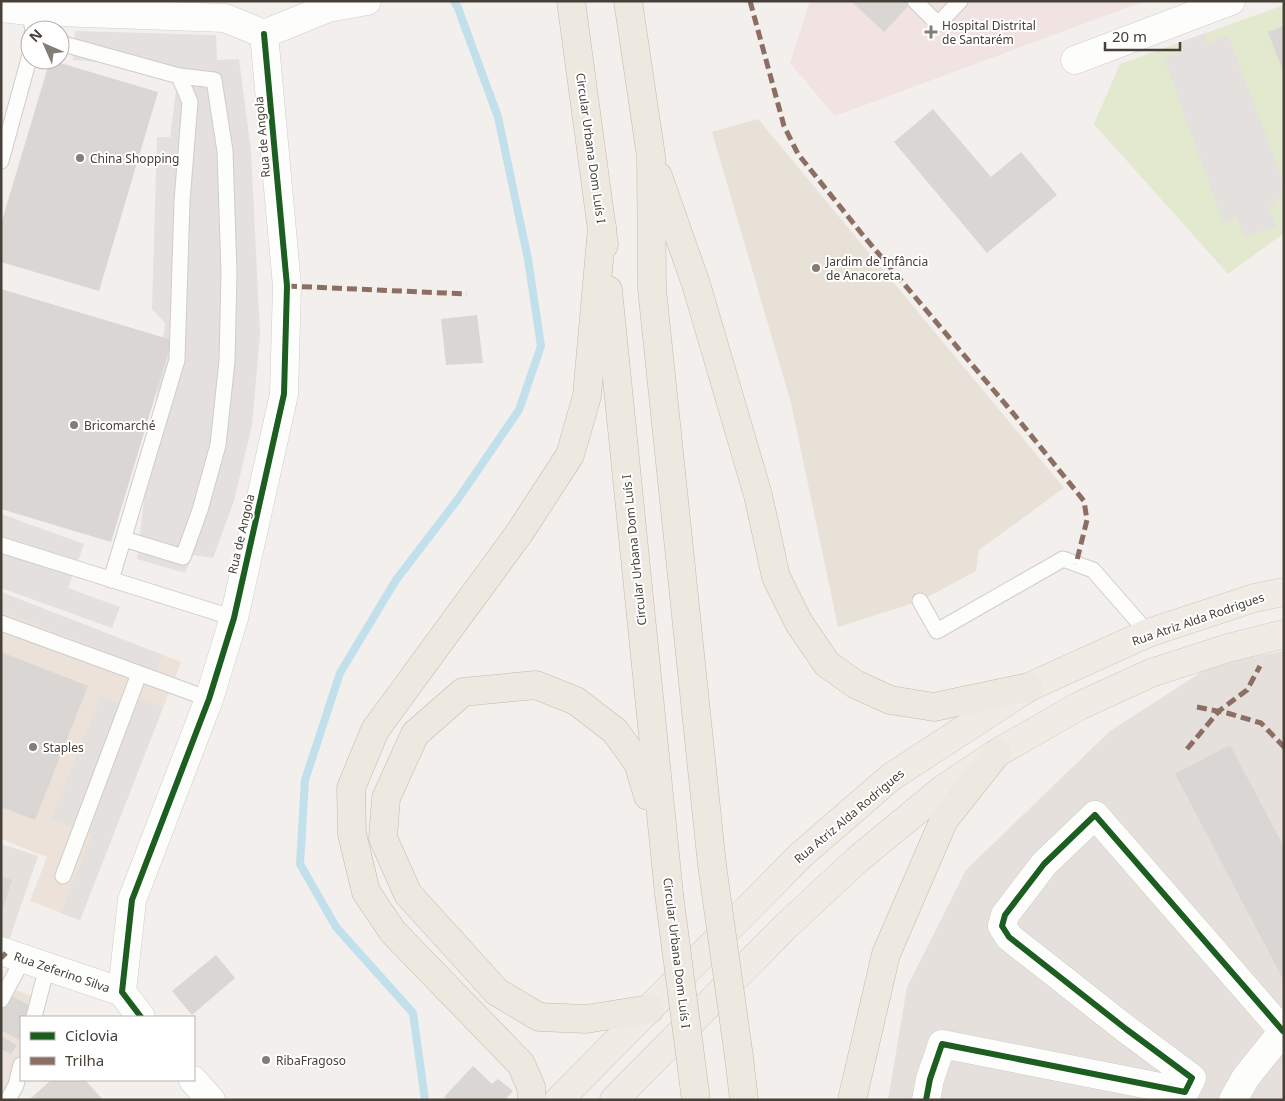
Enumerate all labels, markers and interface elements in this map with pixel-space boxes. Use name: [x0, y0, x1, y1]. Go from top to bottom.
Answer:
place label: Hospital Distrital de Santarém: [942, 17, 1036, 48]
north arrow: [20, 20, 70, 70]
scale bar: [1105, 20, 1180, 52]
text: N: [25, 25, 46, 46]
marker: Hospital Distrital de Santarém: [924, 25, 938, 39]
text: 20 m: [1112, 26, 1147, 46]
street label: Circular Urbana Dom Luís I: [572, 72, 610, 224]
street label: Rua de Angola: [250, 96, 274, 178]
place label: China Shopping: [90, 150, 179, 167]
marker: China Shopping: [74, 152, 86, 164]
place label: Jardim de Infância de Anacoreta: [825, 253, 928, 284]
marker: Jardim de Infância de Anacoreta: [810, 262, 822, 274]
place label: Bricomarché: [84, 417, 156, 434]
marker: Bricomarché: [68, 419, 80, 431]
street label: Circular Urbana Dom Luís I: [618, 474, 650, 626]
street label: Rua de Angola: [224, 492, 258, 576]
street label: Rua Atriz Alda Rodrigues: [1130, 588, 1267, 650]
place label: Staples: [43, 739, 84, 756]
marker: Staples: [27, 741, 39, 753]
street label: Rua Atriz Alda Rodrigues: [790, 765, 908, 867]
street label: Circular Urbana Dom Luís I: [659, 877, 695, 1029]
street label: Rua Zeferino Silva: [12, 948, 112, 996]
legend: [20, 1016, 195, 1081]
text: Ciclovia: [65, 1025, 118, 1045]
text: Trilha: [65, 1050, 104, 1070]
place label: RibaFragoso: [276, 1052, 346, 1069]
marker: RibaFragoso: [260, 1054, 272, 1066]

